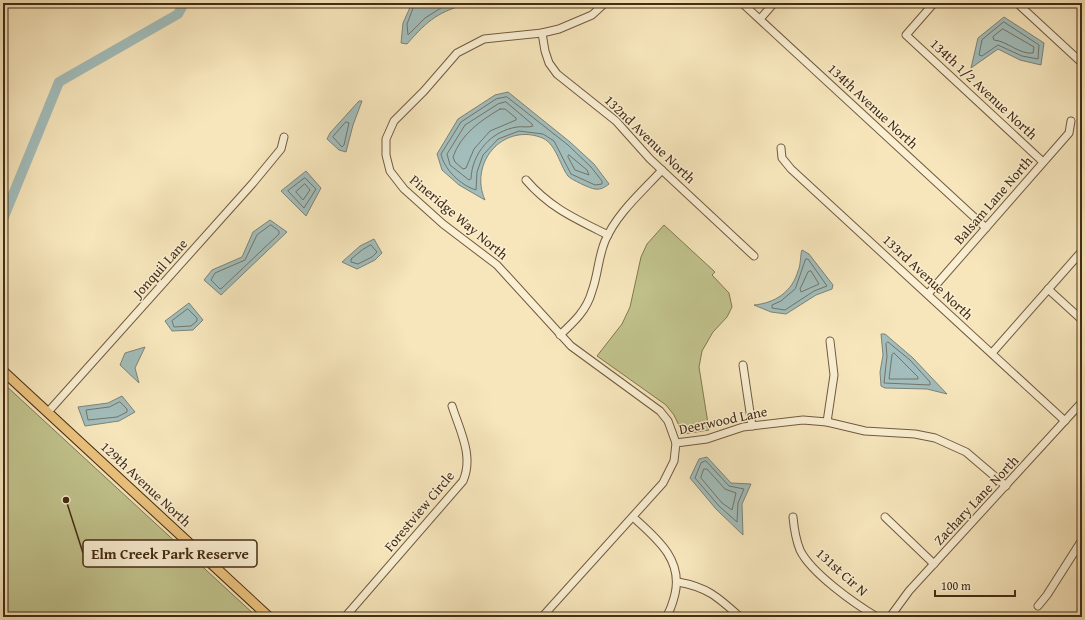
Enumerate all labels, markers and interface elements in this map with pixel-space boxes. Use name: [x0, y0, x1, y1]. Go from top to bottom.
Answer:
street label: 134th 1/2 Avenue North: [926, 34, 1042, 144]
street label: 134th Avenue North: [823, 59, 923, 153]
street label: 132nd Avenue North: [600, 90, 700, 188]
street label: Balsam Lane North: [949, 151, 1037, 248]
street label: Pineridge Way North: [406, 170, 512, 264]
street label: 133rd Avenue North: [878, 230, 978, 324]
street label: Jonquil Lane: [127, 234, 192, 303]
street label: Deerwood Lane: [677, 401, 769, 439]
street label: 129th Avenue North: [96, 437, 196, 531]
street label: Zachary Lane North: [929, 451, 1023, 549]
street label: Forestview Circle: [379, 466, 459, 556]
callout: Elm Creek Park Reserve: [83, 540, 257, 567]
text: Elm Creek Park Reserve: [91, 543, 249, 564]
street label: 131st Cir N: [812, 543, 872, 601]
scale bar: [935, 572, 1015, 598]
text: 100 m: [941, 577, 971, 594]

